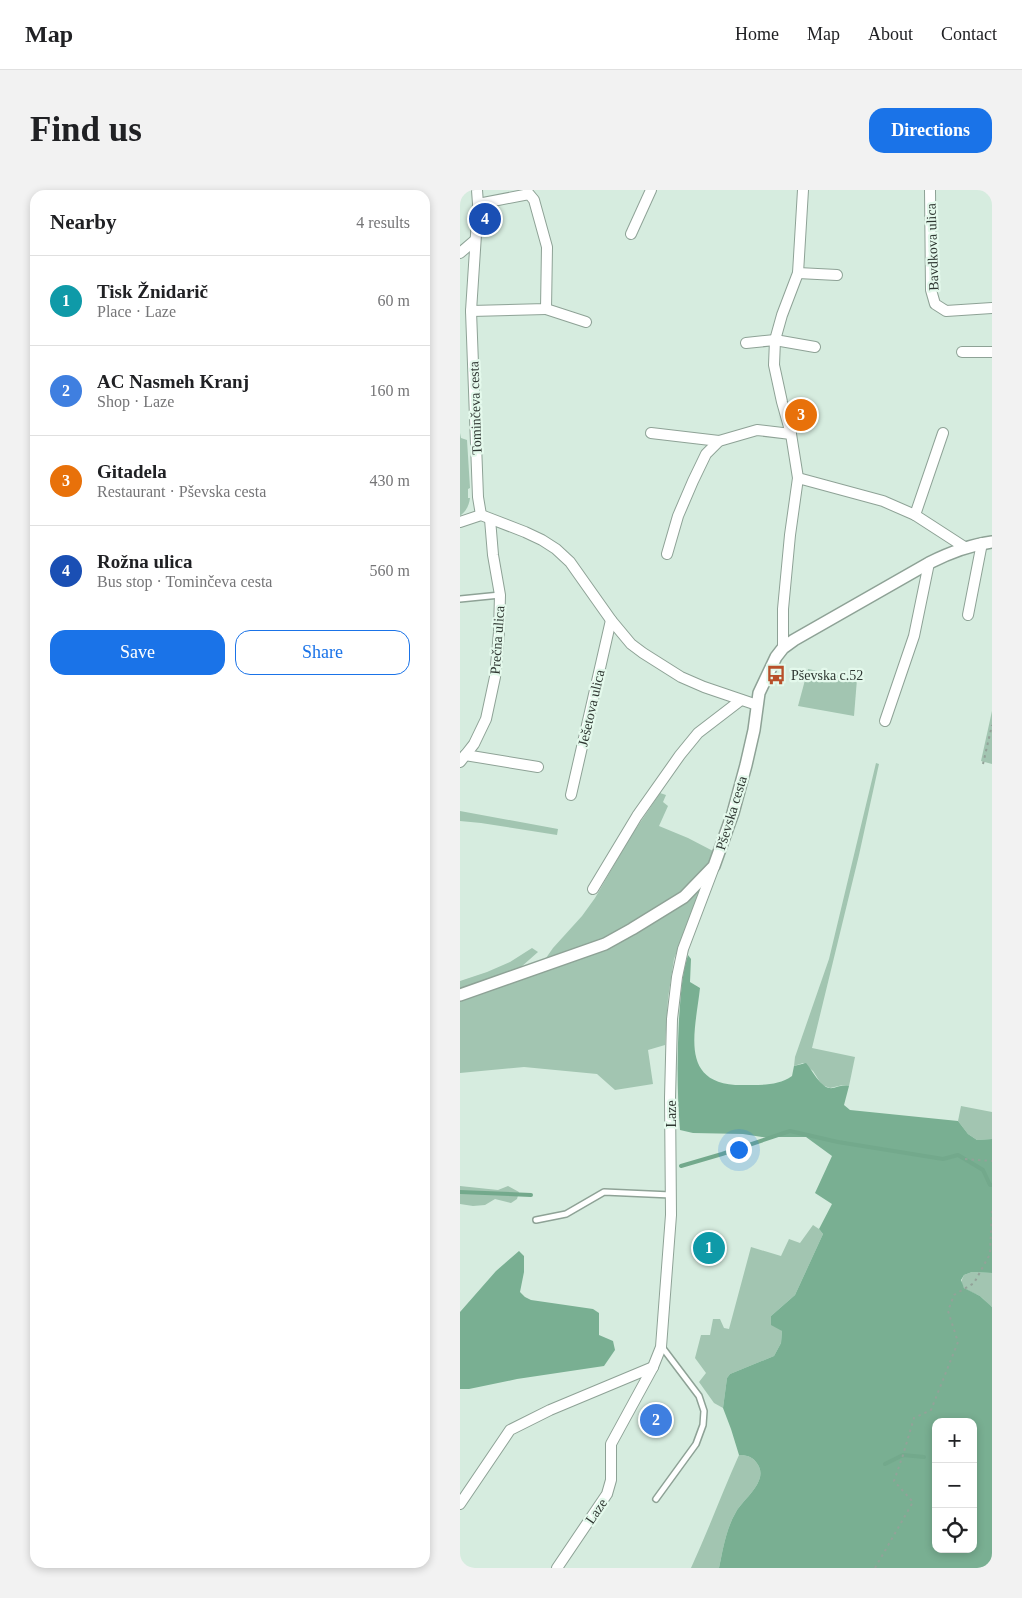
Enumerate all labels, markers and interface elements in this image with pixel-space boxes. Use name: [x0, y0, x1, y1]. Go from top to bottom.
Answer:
text: Map: [25, 21, 73, 47]
text: Home: [735, 24, 779, 44]
text: Map: [807, 24, 840, 44]
text: About: [868, 24, 913, 44]
text: Contact: [941, 24, 997, 44]
button: Directions: [869, 108, 992, 153]
text: Find us: [30, 110, 142, 149]
pin: 4: [469, 200, 501, 238]
street label: Bavdkova ulica: [923, 202, 942, 291]
text: Nearby: [50, 210, 117, 234]
text: 4 results: [356, 214, 410, 231]
text: Tisk Žnidarič: [97, 281, 208, 302]
text: 1: [62, 292, 70, 309]
text: 60 m: [378, 292, 410, 309]
text: Place · Laze: [97, 303, 176, 320]
street label: Tominčeva cesta: [466, 360, 485, 455]
text: AC Nasmeh Kranj: [97, 371, 249, 392]
text: 2: [62, 382, 70, 399]
text: 160 m: [370, 382, 410, 399]
text: Shop · Laze: [97, 393, 174, 410]
pin: 3: [785, 396, 817, 434]
text: Gitadela: [97, 461, 167, 482]
text: 3: [62, 472, 70, 489]
text: 430 m: [370, 472, 410, 489]
text: Restaurant · Pševska cesta: [97, 483, 266, 500]
text: Rožna ulica: [97, 551, 193, 572]
text: 4: [62, 562, 70, 579]
text: 560 m: [370, 562, 410, 579]
text: Bus stop · Tominčeva cesta: [97, 573, 272, 590]
street label: Prečna ulica: [488, 604, 507, 675]
button: Save: [50, 630, 225, 675]
button: Share: [235, 630, 410, 675]
bus stop icon: Pševska c.52: [765, 664, 787, 686]
street label: Ješetova ulica: [575, 668, 608, 748]
place label: Pševska c.52: [791, 668, 863, 683]
street label: Pševska cesta: [713, 774, 750, 852]
street label: Laze: [664, 1100, 679, 1128]
your location: [726, 1137, 752, 1163]
pin: 1: [693, 1229, 725, 1267]
pin: 2: [640, 1401, 672, 1439]
map controls: [932, 1418, 977, 1553]
button: +: [932, 1418, 977, 1463]
button: −: [932, 1463, 977, 1508]
street label: Laze: [583, 1496, 610, 1527]
button: locate: [932, 1508, 977, 1553]

